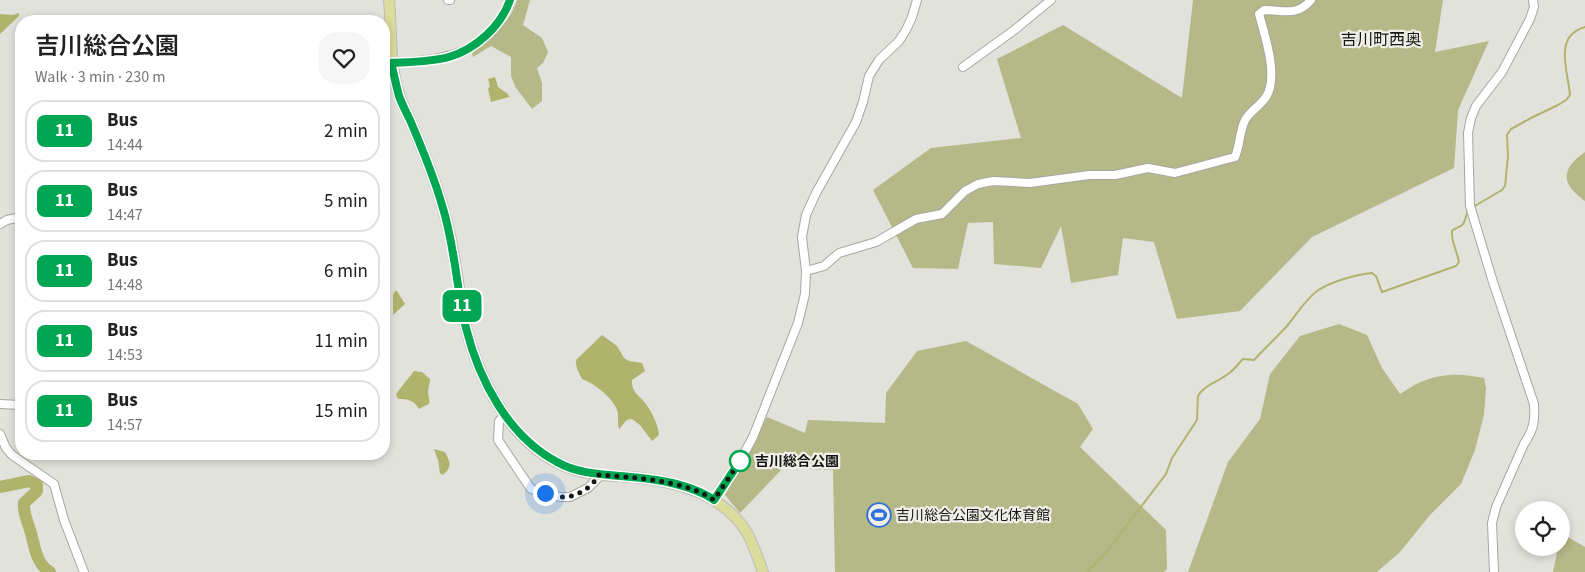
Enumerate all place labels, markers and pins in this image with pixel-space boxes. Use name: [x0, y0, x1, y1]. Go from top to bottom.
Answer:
marker: 吉川総合公園: [729, 450, 751, 472]
place label: 吉川総合公園: [755, 452, 839, 472]
sports icon: 吉川総合公園文化体育館: [866, 502, 892, 528]
place label: 吉川総合公園文化体育館: [896, 506, 1050, 526]

